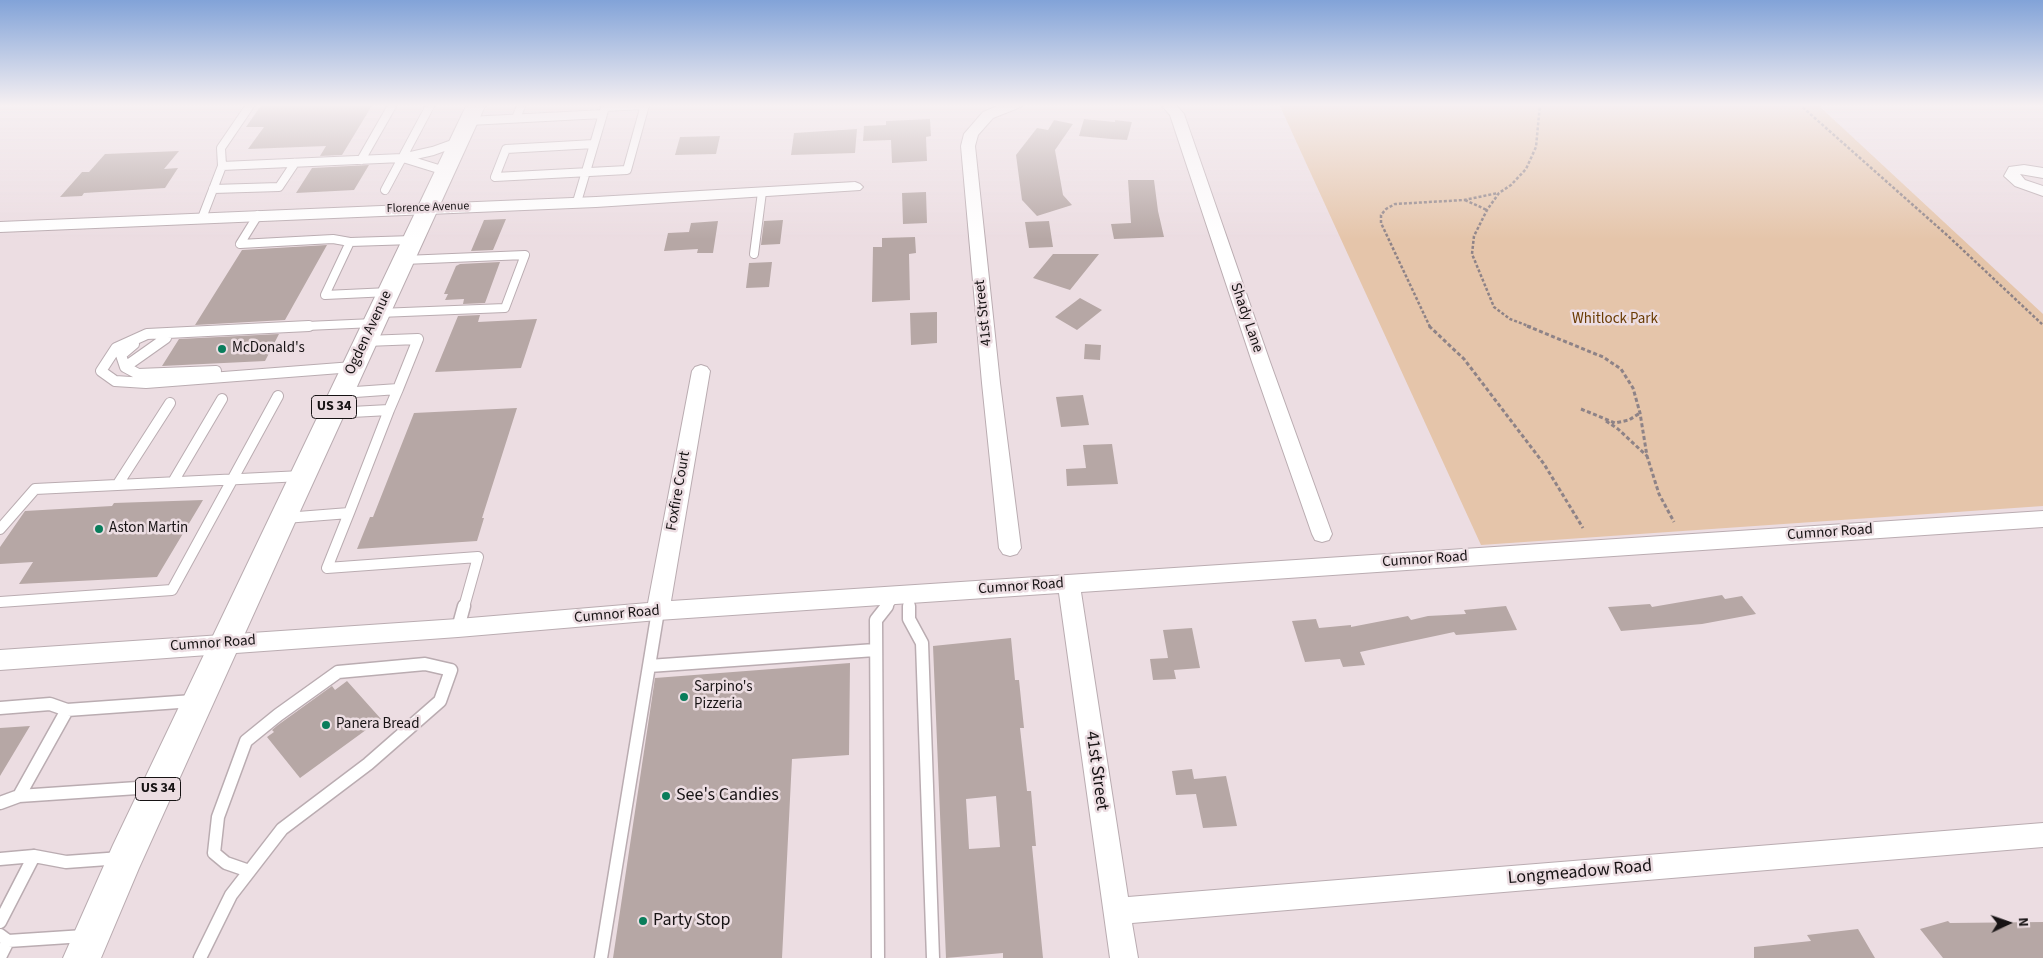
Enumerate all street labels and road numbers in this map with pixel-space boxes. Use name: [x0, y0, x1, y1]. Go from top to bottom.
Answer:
street label: Florence Avenue: [386, 199, 470, 217]
street label: 41st Street: [972, 279, 996, 347]
street label: Shady Lane: [1226, 281, 1266, 355]
street label: Ogden Avenue: [342, 288, 396, 378]
road number: US 34: [312, 396, 356, 418]
street label: Foxfire Court: [663, 450, 695, 532]
street label: Cumnor Road: [1787, 521, 1873, 545]
street label: Cumnor Road: [1382, 548, 1468, 572]
street label: Cumnor Road: [978, 575, 1064, 599]
street label: Cumnor Road: [574, 602, 660, 628]
street label: Cumnor Road: [170, 632, 256, 656]
street label: 41st Street: [1080, 730, 1112, 812]
road number: US 34: [136, 778, 180, 801]
street label: Longmeadow Road: [1507, 856, 1653, 890]

